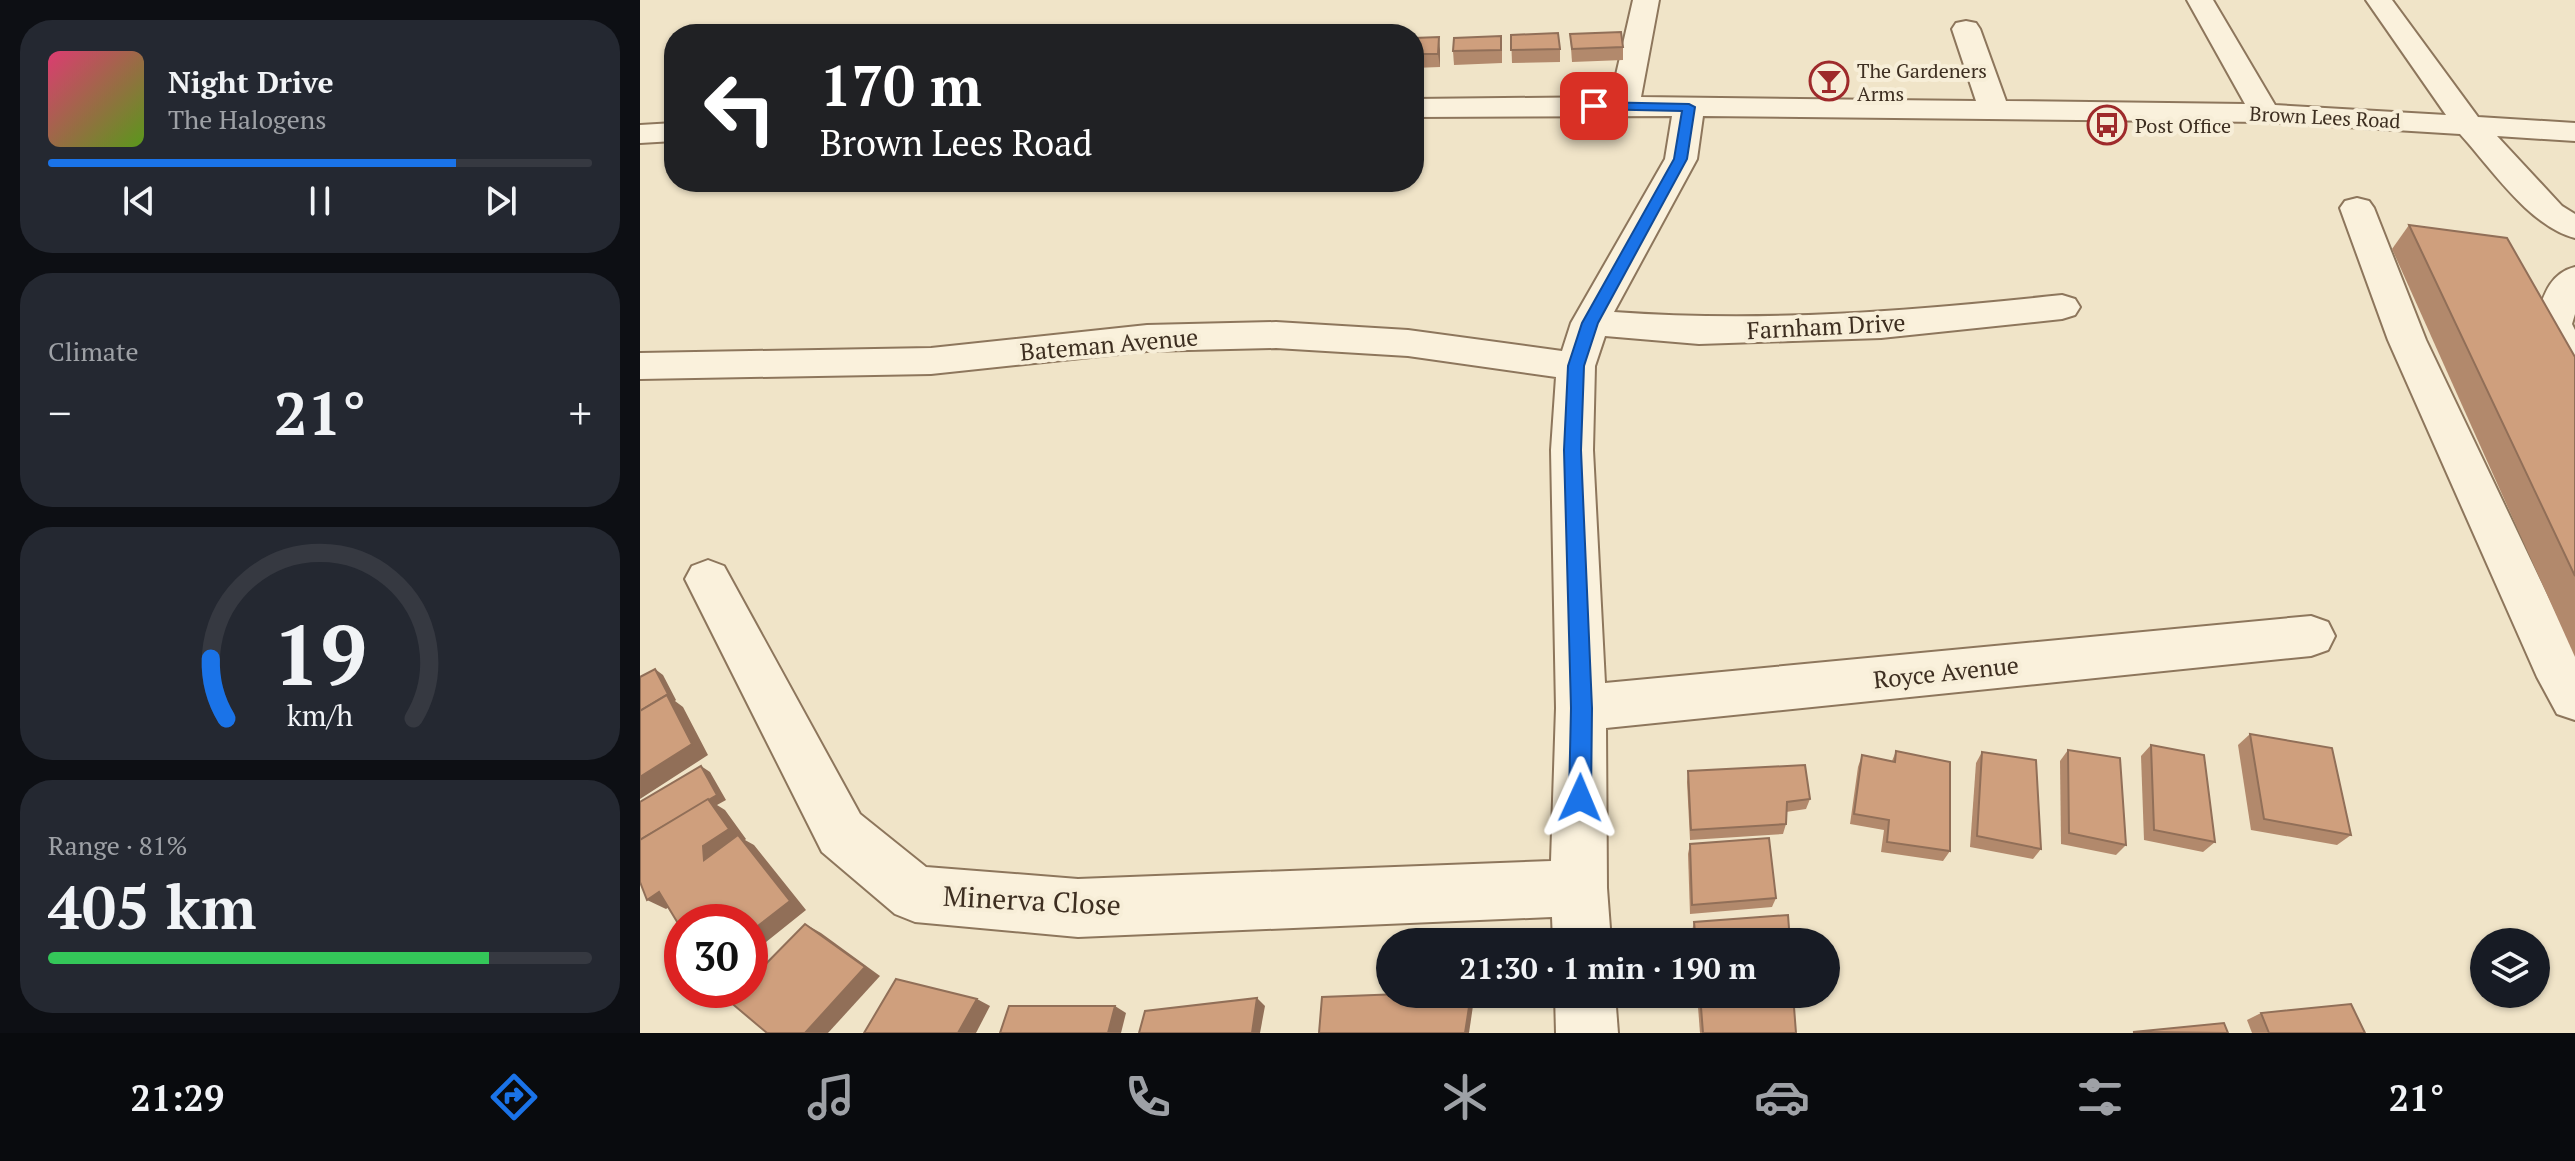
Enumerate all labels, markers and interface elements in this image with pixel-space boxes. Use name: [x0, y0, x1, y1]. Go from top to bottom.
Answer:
text: 170 m: [820, 48, 982, 122]
icon: left: [688, 56, 792, 160]
place label: The Gardeners Arms: [1857, 57, 1987, 107]
bar icon: The Gardeners Arms: [1808, 60, 1850, 102]
text: Night Drive: [168, 62, 334, 102]
pin: [1560, 72, 1628, 140]
icon: arrive: [1572, 84, 1616, 128]
street label: Brown Lees Road: [2249, 100, 2401, 134]
text: The Halogens: [168, 102, 326, 136]
bus stop icon: Post Office: [2086, 104, 2128, 146]
place label: Post Office: [2135, 112, 2231, 139]
text: Brown Lees Road: [820, 119, 1092, 166]
icon: previous: [117, 179, 161, 223]
icon: pause: [298, 179, 342, 223]
icon: next: [479, 179, 523, 223]
street label: Farnham Drive: [1746, 306, 1906, 346]
street label: Bateman Avenue: [1018, 320, 1200, 368]
text: Climate: [48, 334, 139, 368]
text: 21°: [274, 373, 366, 452]
text: −: [48, 383, 71, 442]
text: +: [569, 383, 592, 442]
text: 19: [273, 599, 367, 709]
street label: Royce Avenue: [1872, 648, 2020, 696]
text: km/h: [287, 696, 353, 734]
position arrow: [1538, 756, 1622, 840]
text: Range · 81%: [48, 828, 187, 862]
text: 405 km: [48, 867, 256, 946]
street label: Minerva Close: [942, 877, 1122, 923]
speed limit sign: 30: [664, 904, 768, 1008]
map controls: [2470, 928, 2550, 1008]
button: layers: [2470, 928, 2550, 1008]
text: 21:30 · 1 min · 190 m: [1460, 948, 1756, 988]
icon: directions: [486, 1069, 542, 1125]
icon: music: [803, 1069, 859, 1125]
icon: phone: [1120, 1069, 1176, 1125]
icon: climate: [1437, 1069, 1493, 1125]
icon: car: [1754, 1069, 1810, 1125]
icon: filters: [2072, 1069, 2128, 1125]
text: 21:29: [131, 1074, 224, 1121]
text: 21°: [2389, 1074, 2444, 1121]

